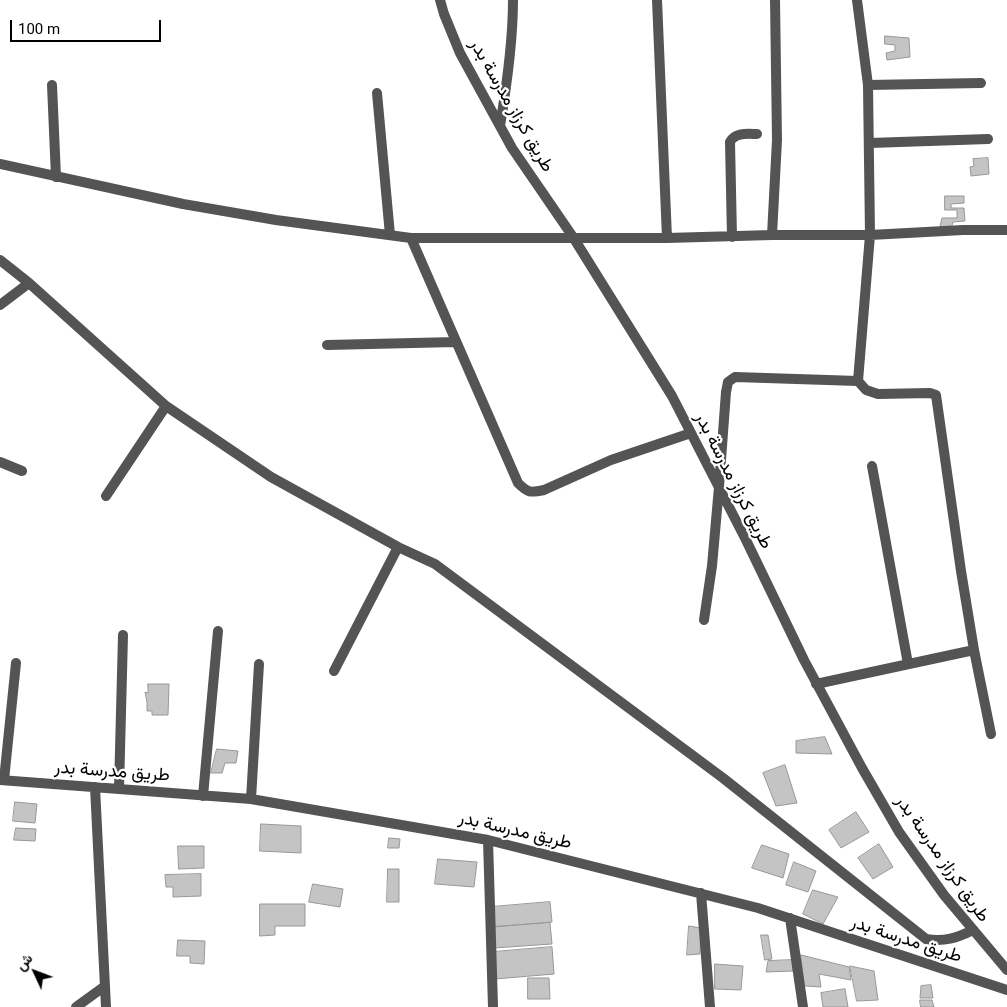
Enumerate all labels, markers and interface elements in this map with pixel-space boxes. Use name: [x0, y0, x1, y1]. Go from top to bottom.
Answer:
scale bar: [12, 10, 164, 42]
text: 100 m: [18, 20, 60, 38]
street label: طريق كرزاز مدرسة بدر: [464, 36, 558, 176]
street label: طريق كرزاز مدرسة بدر: [689, 409, 777, 553]
street label: طريق مدرسة بدر: [54, 757, 170, 787]
street label: طريق كرزاز مدرسة بدر: [890, 791, 994, 927]
street label: طريق مدرسة بدر: [456, 807, 574, 855]
street label: طريق مدرسة بدر: [848, 912, 964, 968]
north arrow: [10, 947, 60, 997]
text: ش: [12, 950, 36, 973]

